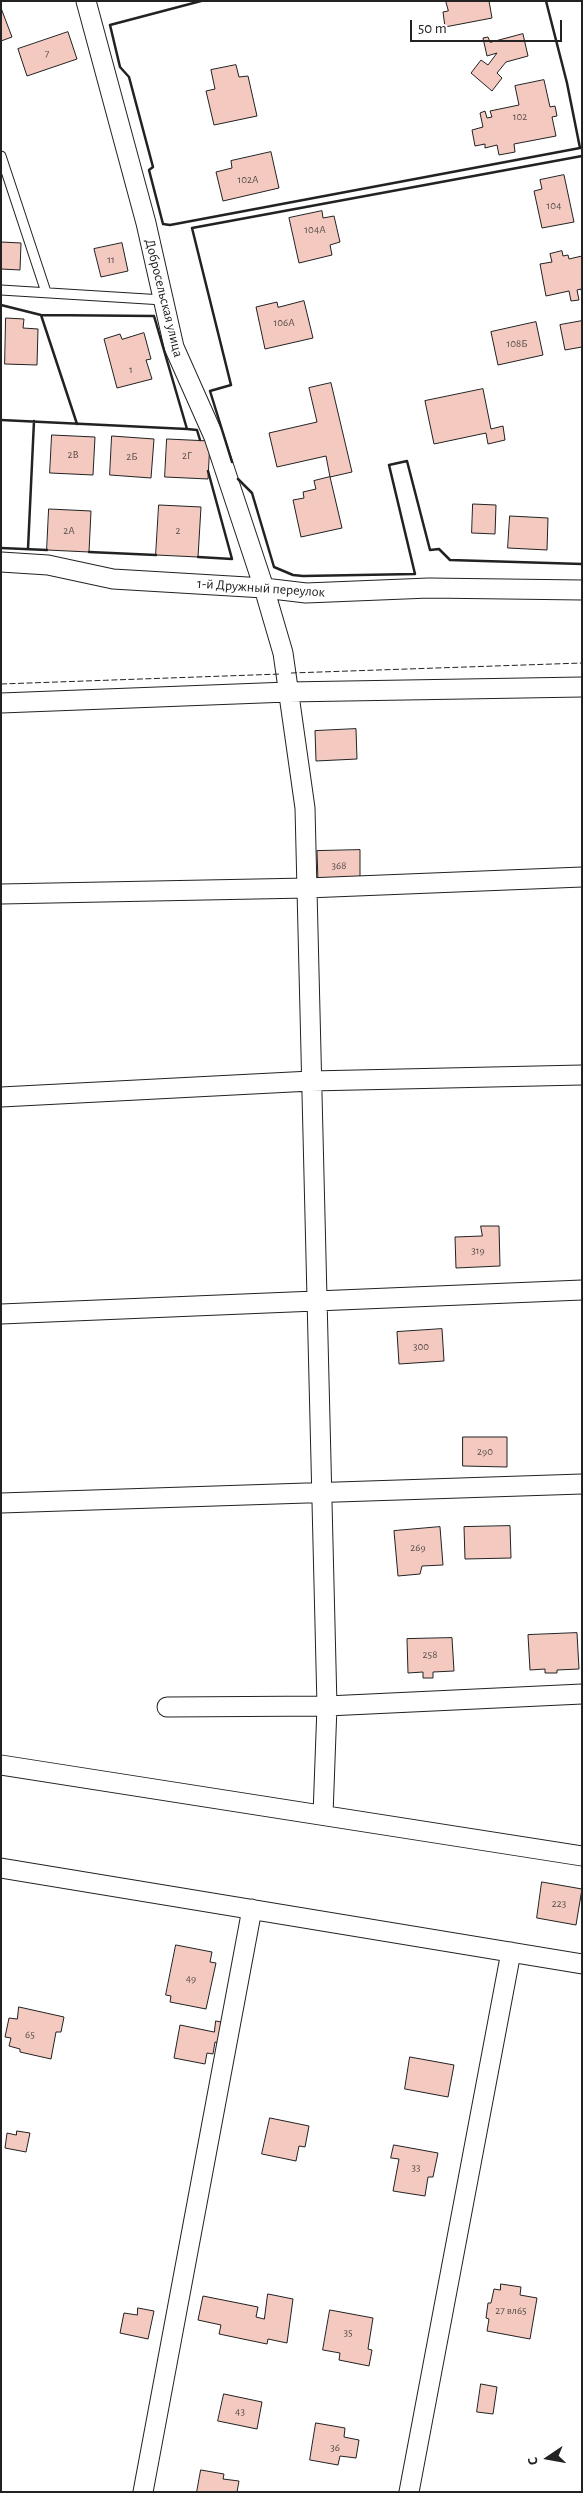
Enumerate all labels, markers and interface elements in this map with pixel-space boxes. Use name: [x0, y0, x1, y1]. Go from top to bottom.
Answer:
scale bar: [413, 10, 566, 42]
text: 50 m: [418, 21, 447, 36]
house number: 7: [45, 47, 49, 61]
house number: 102: [513, 110, 527, 124]
house number: 102А: [237, 173, 259, 187]
house number: 104: [547, 199, 561, 213]
house number: 104А: [304, 223, 326, 237]
street label: Добросельская улица: [141, 237, 187, 359]
house number: 11: [107, 253, 115, 267]
house number: 106А: [273, 316, 295, 330]
house number: 108Б: [506, 337, 528, 351]
house number: 1: [129, 363, 133, 377]
house number: 2В: [67, 448, 79, 462]
house number: 2Г: [182, 449, 192, 463]
house number: 2Б: [126, 450, 138, 464]
house number: 2А: [63, 524, 75, 538]
house number: 2: [175, 524, 181, 538]
street label: 1-й Дружный переулок: [197, 575, 325, 601]
house number: 368: [332, 859, 346, 873]
house number: 319: [471, 1244, 485, 1258]
house number: 300: [413, 1340, 429, 1354]
house number: 290: [477, 1445, 493, 1459]
house number: 269: [410, 1541, 426, 1555]
house number: 258: [423, 1648, 437, 1662]
house number: 223: [552, 1897, 566, 1911]
house number: 49: [186, 1972, 196, 1986]
house number: 65: [25, 2028, 35, 2042]
house number: 33: [411, 2161, 421, 2175]
house number: 27 вл65: [495, 2304, 527, 2318]
house number: 35: [343, 2326, 353, 2340]
house number: 43: [235, 2405, 245, 2419]
north arrow: [523, 2433, 573, 2483]
house number: 36: [330, 2441, 340, 2455]
text: С: [526, 2456, 541, 2466]

